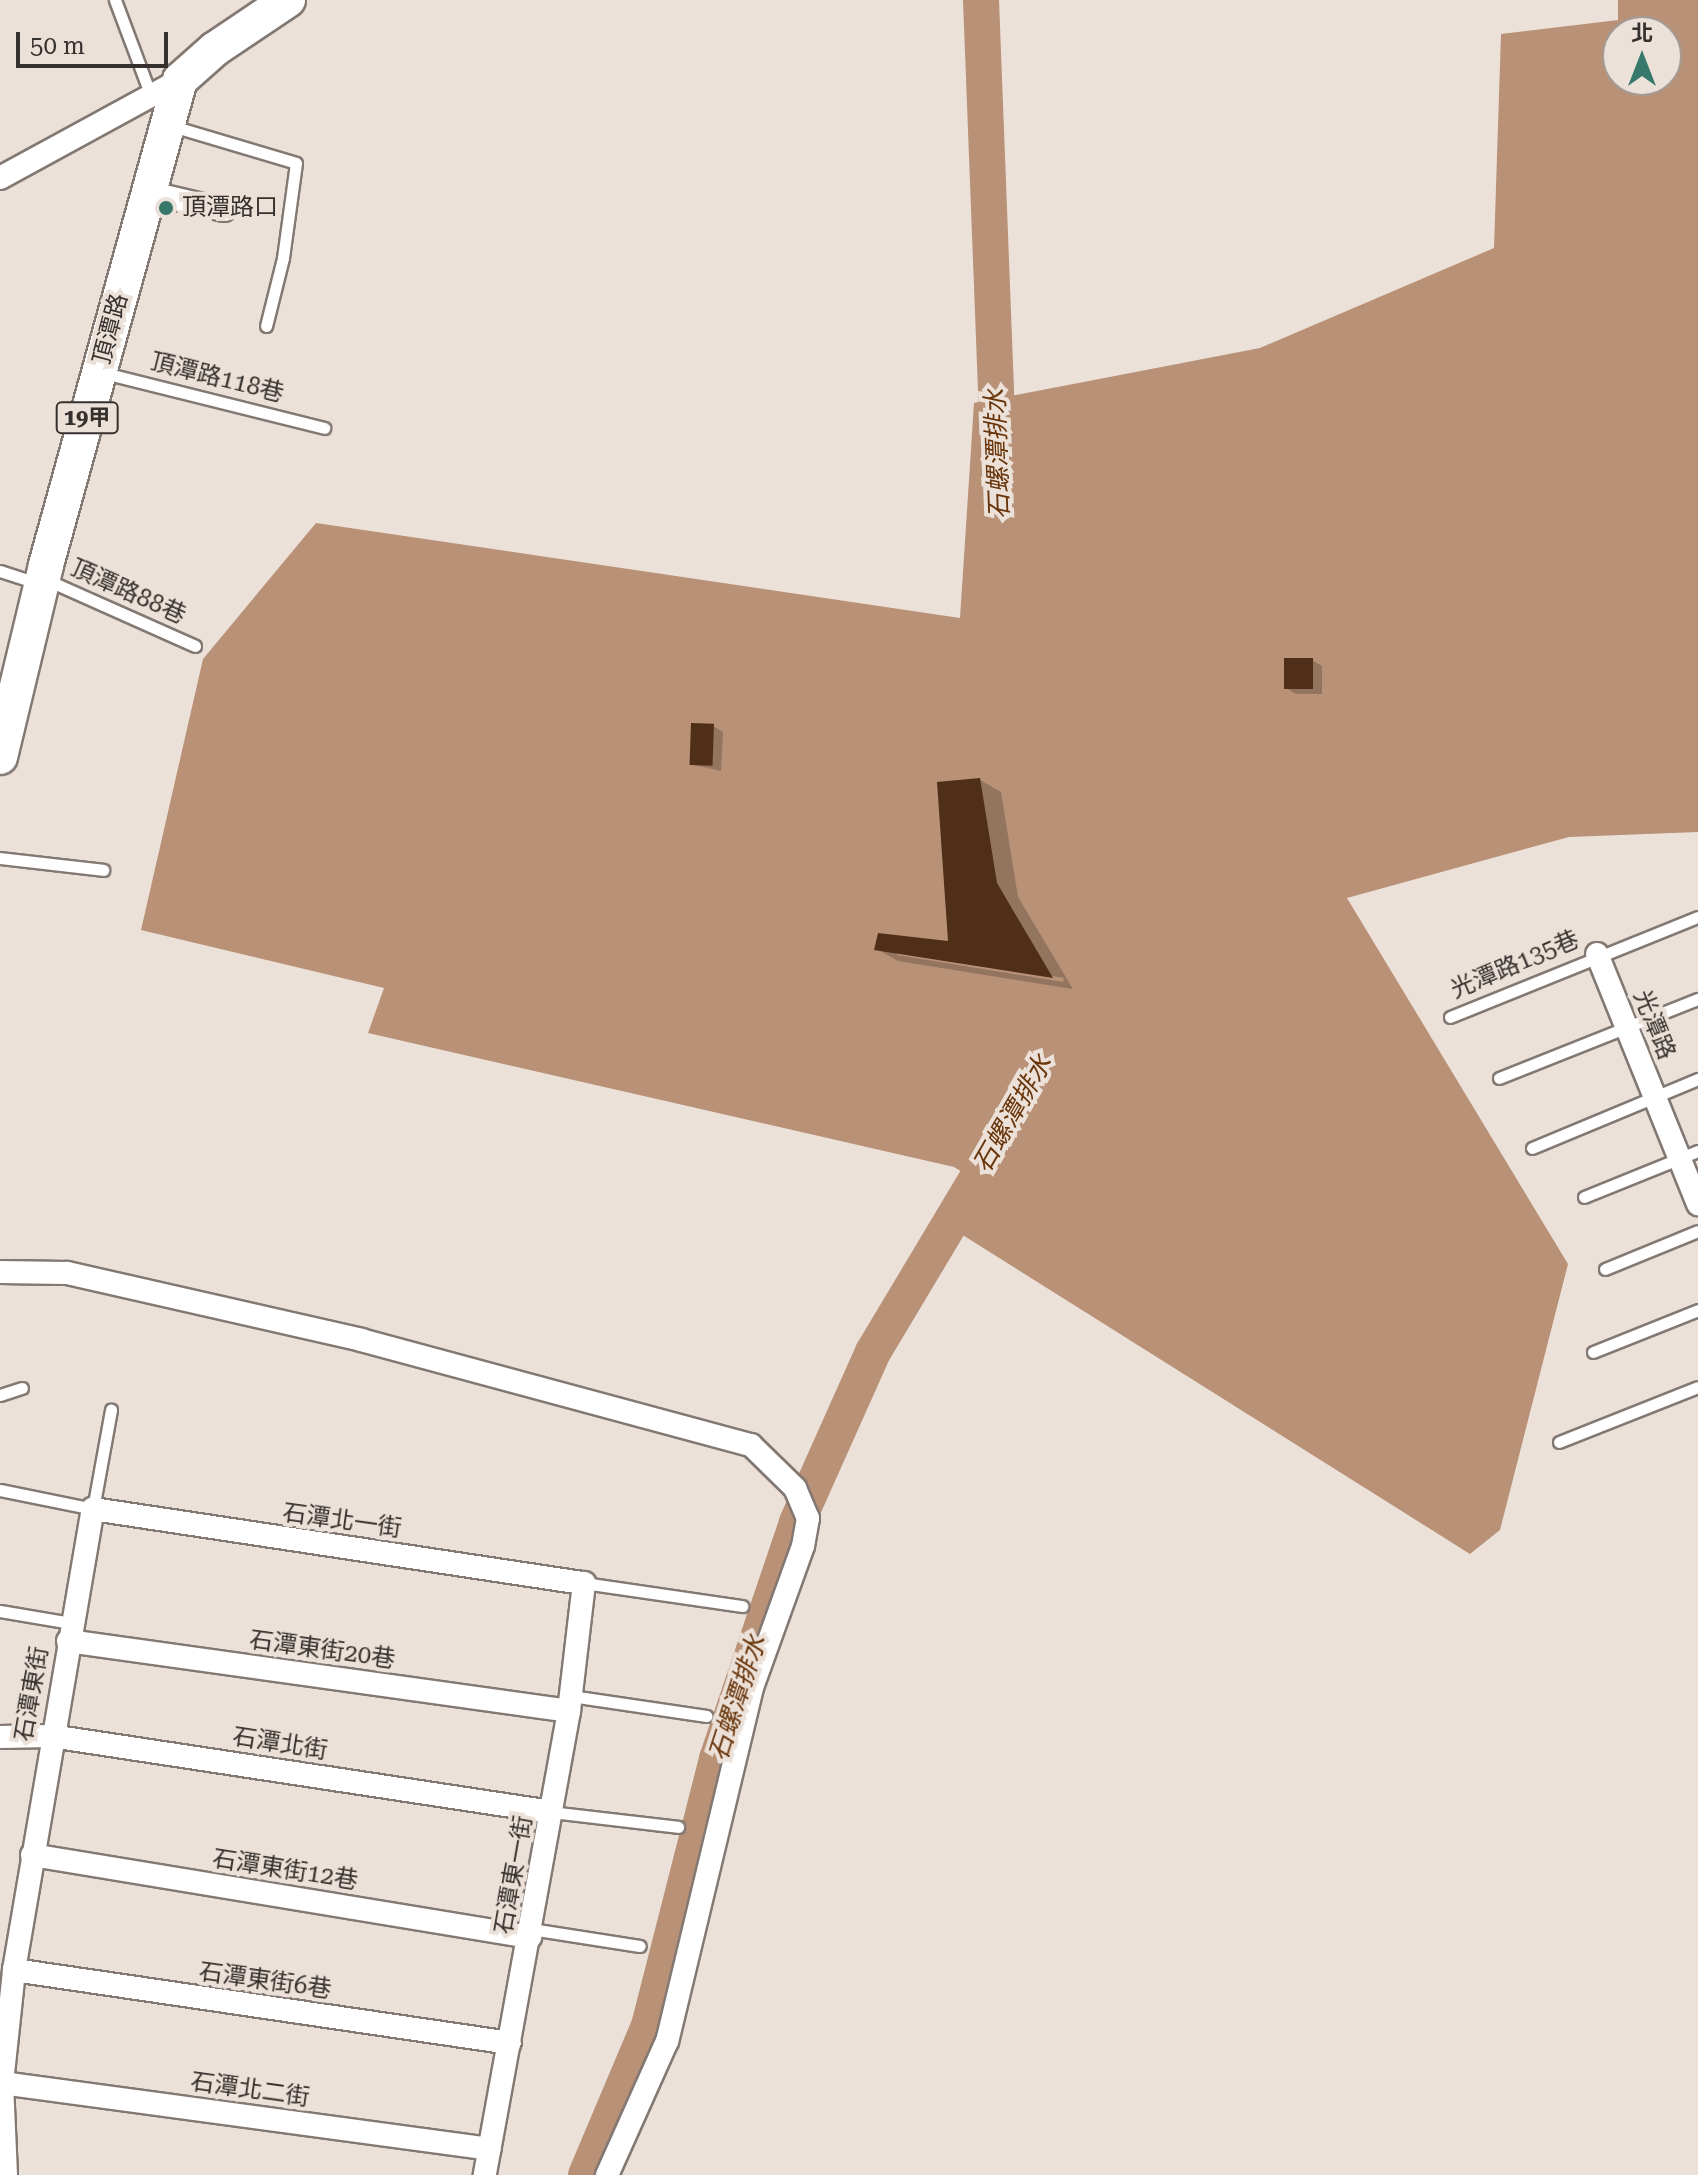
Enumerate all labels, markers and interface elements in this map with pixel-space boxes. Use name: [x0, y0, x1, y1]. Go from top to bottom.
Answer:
scale bar: [20, 16, 172, 66]
north arrow: [1602, 16, 1682, 96]
text: 北: [1631, 21, 1653, 46]
text: 50 m: [30, 32, 85, 60]
place label: 頂潭路口: [182, 194, 278, 222]
marker: 頂潭路口: [157, 199, 175, 217]
street label: 頂潭路: [88, 290, 134, 368]
street label: 頂潭路118巷: [147, 348, 287, 408]
water label: 石螺潭排水: [980, 388, 1016, 520]
road number: 19甲: [55, 400, 119, 436]
street label: 頂潭路88巷: [66, 554, 190, 630]
street label: 光潭路135巷: [1447, 925, 1583, 1005]
street label: 光潭路: [1627, 986, 1681, 1064]
water label: 石螺潭排水: [967, 1050, 1059, 1178]
street label: 石潭北一街: [281, 1498, 403, 1544]
street label: 石潭東街20巷: [247, 1626, 397, 1674]
water label: 石螺潭排水: [703, 1631, 773, 1765]
street label: 石潭東街: [9, 1644, 55, 1744]
street label: 石潭北街: [230, 1722, 330, 1766]
street label: 石潭東一街: [489, 1813, 539, 1937]
street label: 石潭東街12巷: [210, 1844, 360, 1896]
street label: 石潭東街6巷: [197, 1957, 333, 2005]
street label: 石潭北二街: [189, 2067, 311, 2113]

